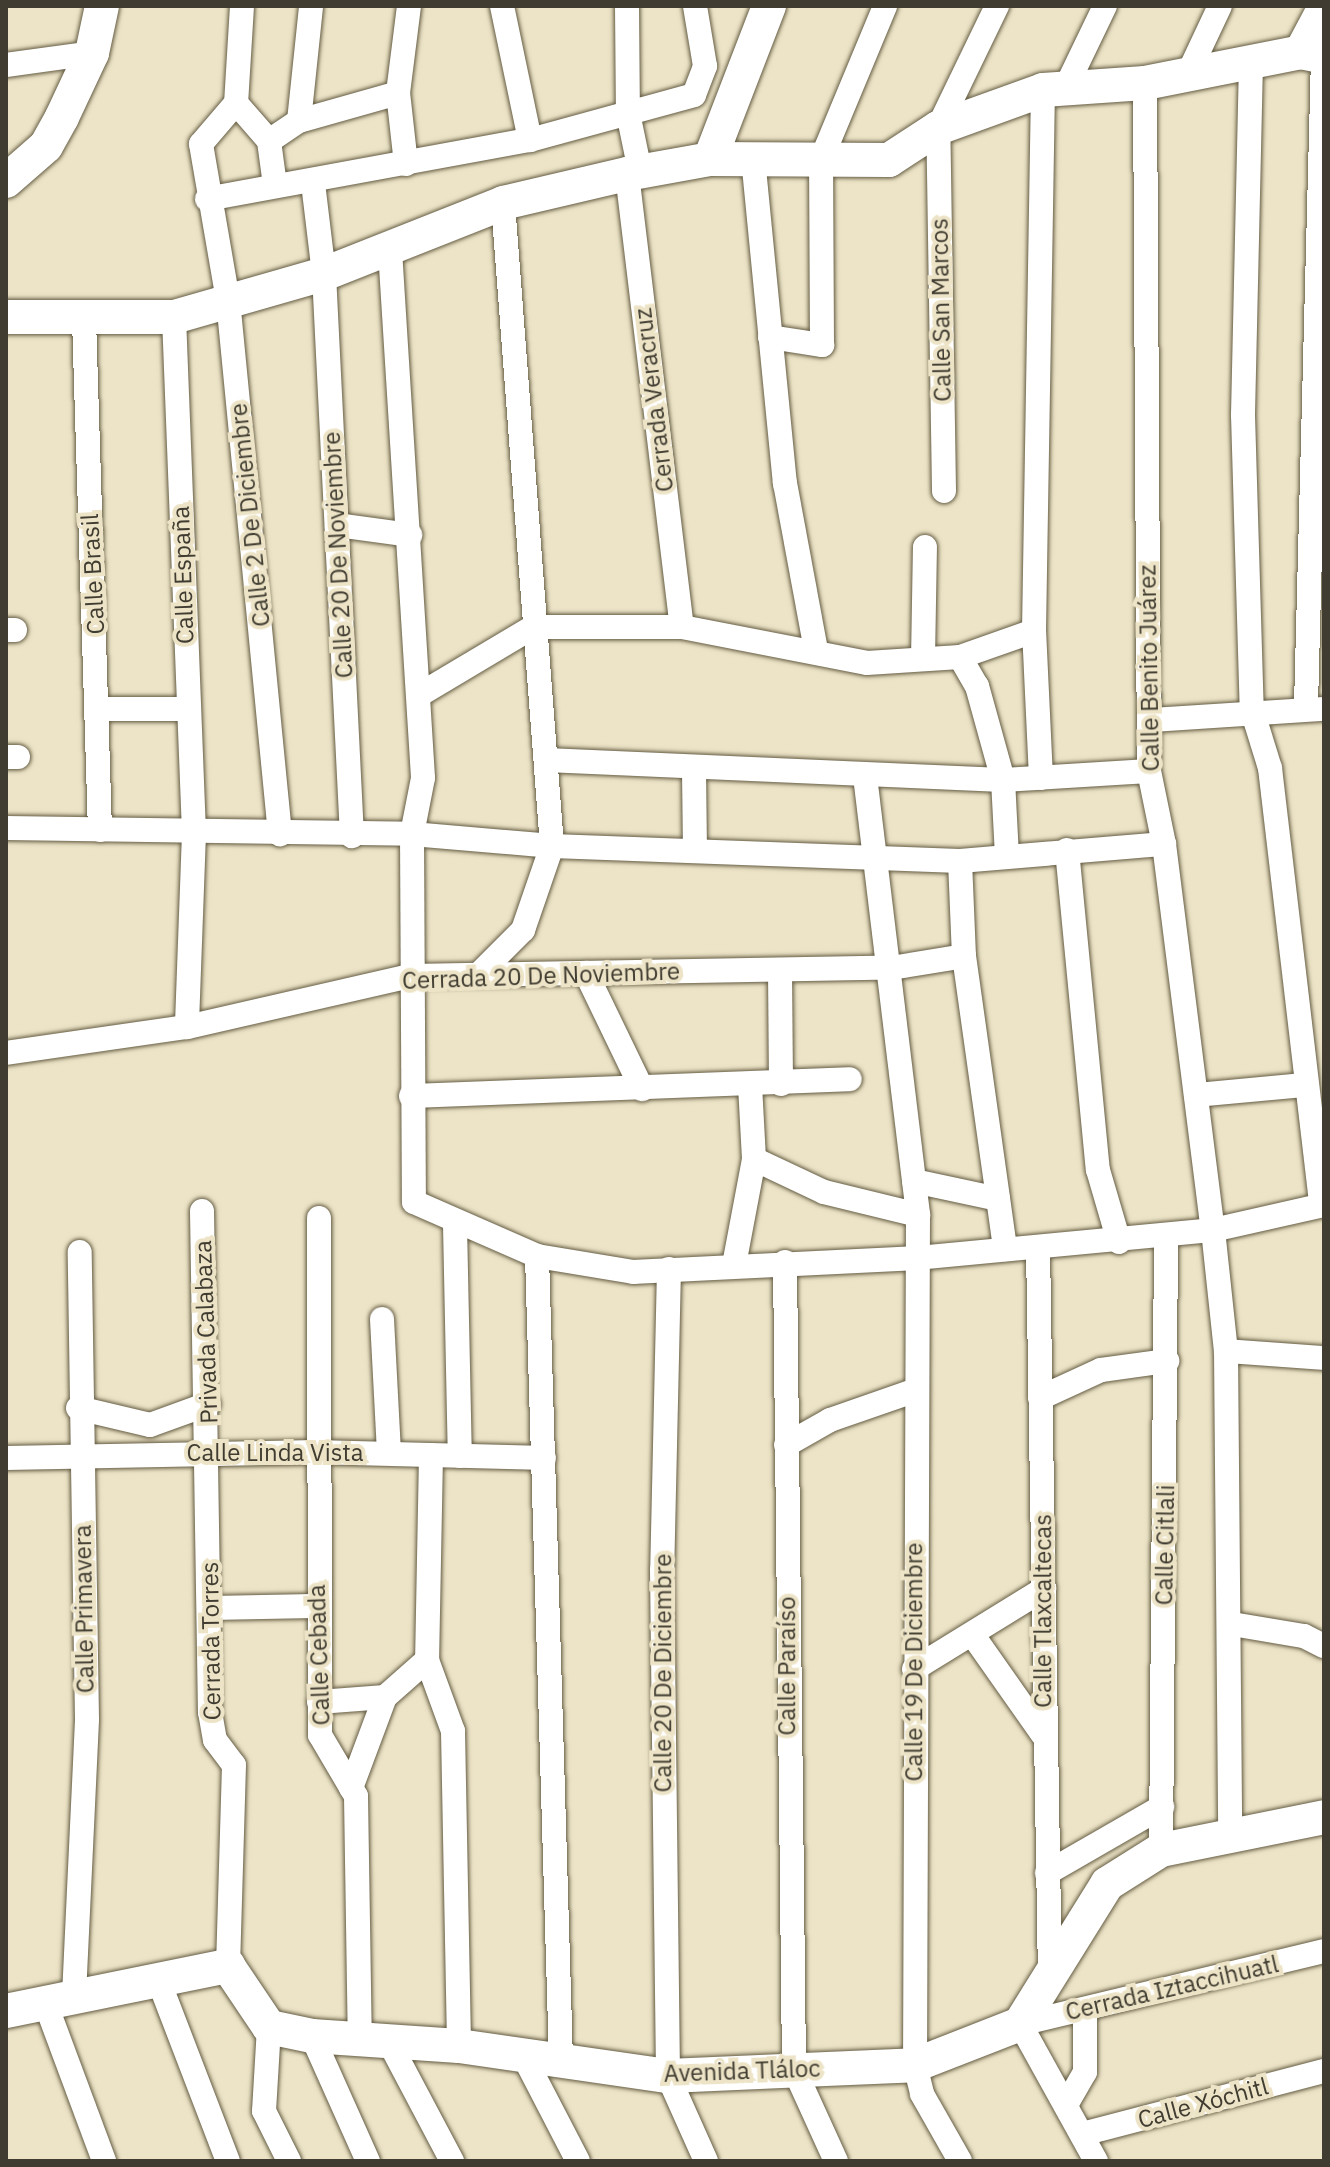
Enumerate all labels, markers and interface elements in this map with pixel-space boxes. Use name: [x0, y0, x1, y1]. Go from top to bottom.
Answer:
street label: Calle San Marcos: [925, 218, 957, 402]
street label: Cerrada Veracruz: [628, 306, 680, 494]
street label: Calle 2 De Diciembre: [224, 402, 276, 628]
street label: Calle 20 De Noviembre: [317, 431, 359, 679]
street label: Calle España: [166, 505, 200, 645]
street label: Calle Brasil: [75, 513, 111, 635]
street label: Calle Benito Juárez: [1133, 564, 1165, 772]
street label: Cerrada 20 De Noviembre: [402, 957, 680, 995]
street label: Privada Calabaza: [188, 1240, 224, 1424]
street label: Calle Linda Vista: [187, 1439, 363, 1467]
street label: Calle Citlali: [1150, 1484, 1180, 1606]
street label: Calle Tlaxcaltecas: [1029, 1514, 1057, 1708]
street label: Calle Primavera: [68, 1525, 100, 1693]
street label: Calle 19 De Diciembre: [900, 1543, 928, 1781]
street label: Calle 20 De Diciembre: [649, 1554, 677, 1792]
street label: Cerrada Torres: [195, 1561, 227, 1721]
street label: Calle Cebada: [302, 1584, 336, 1726]
street label: Calle Paraíso: [773, 1596, 801, 1736]
street label: Cerrada Iztaccihuatl: [1063, 1949, 1281, 2027]
street label: Avenida Tláloc: [663, 2054, 821, 2088]
street label: Calle Xóchitl: [1135, 2072, 1271, 2134]

